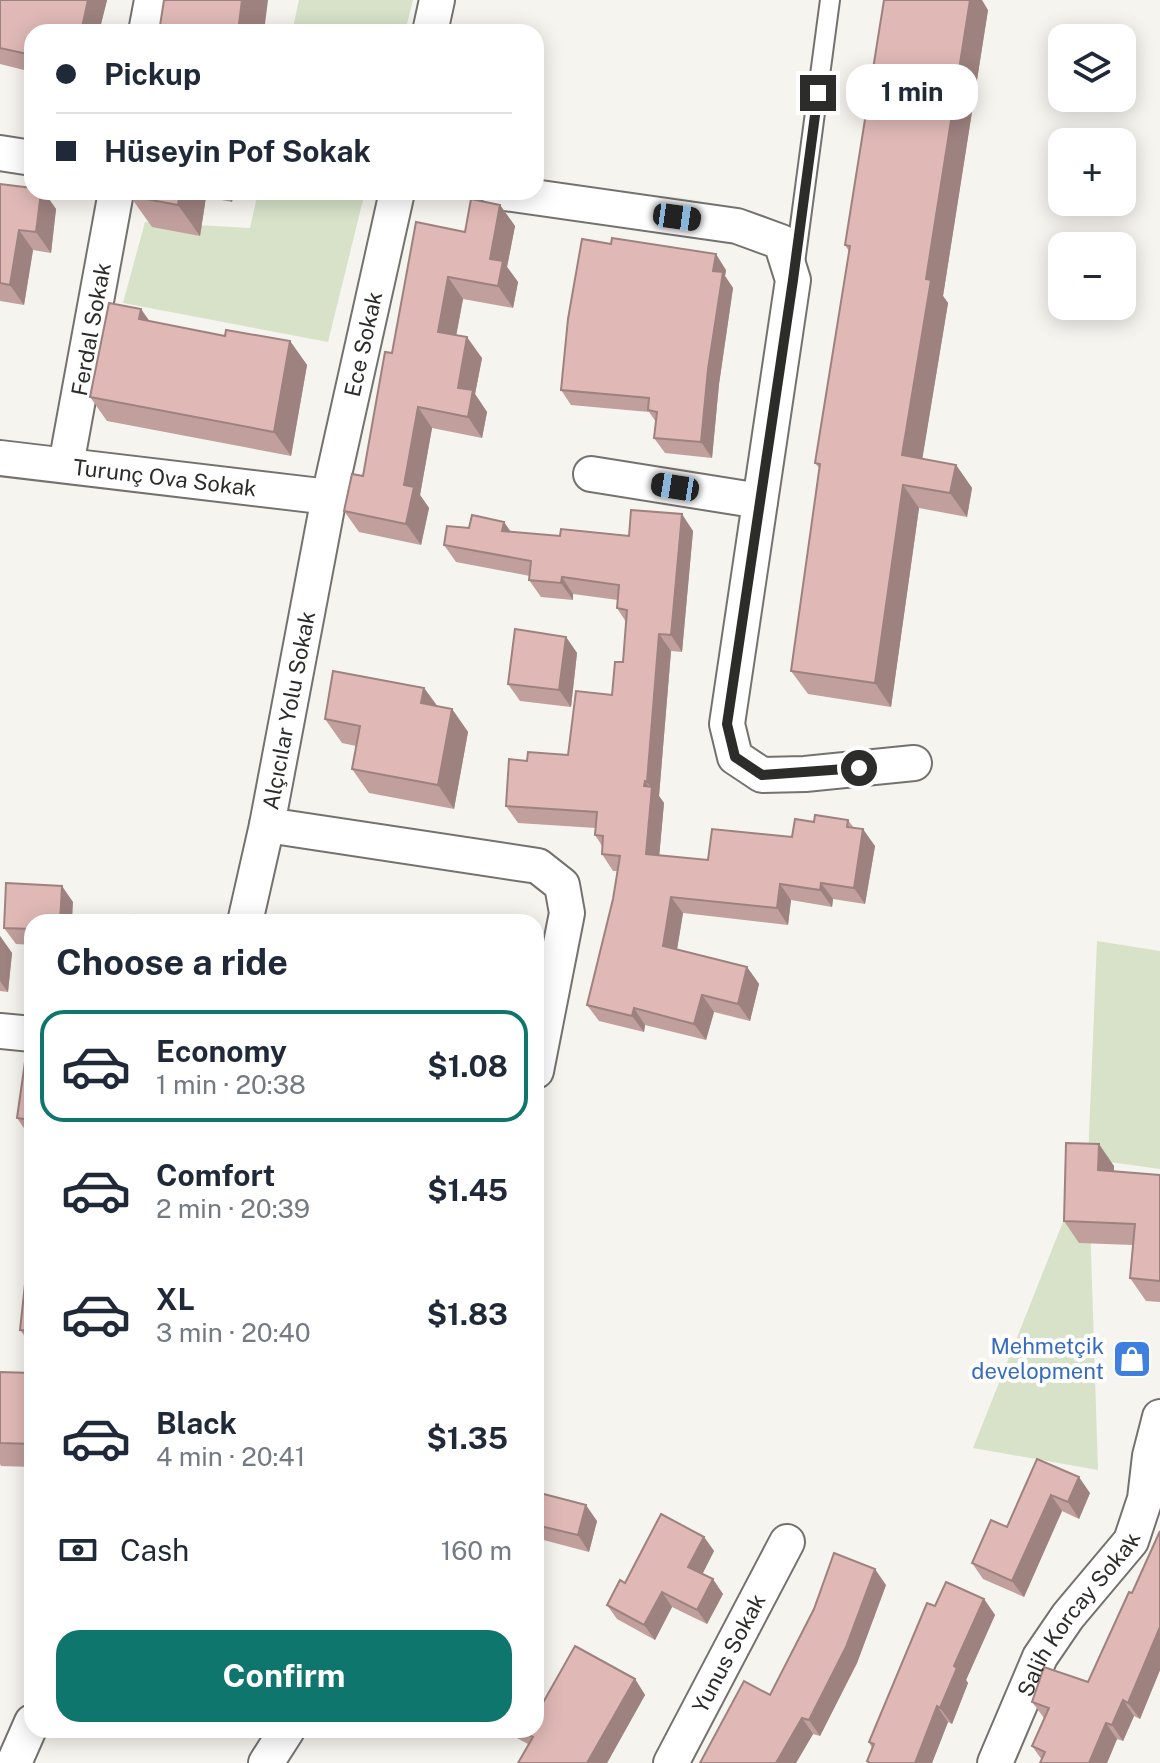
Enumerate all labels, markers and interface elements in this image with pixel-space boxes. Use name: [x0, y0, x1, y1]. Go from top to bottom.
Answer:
map controls: [1048, 24, 1136, 320]
button: layers: [1048, 24, 1136, 112]
text: Pickup: [104, 56, 201, 92]
callout: 1 min: [846, 65, 978, 121]
route end: [800, 75, 836, 111]
text: 1 min: [881, 76, 943, 107]
button: +: [1048, 128, 1136, 216]
text: Hüseyin Pof Sokak: [104, 133, 371, 169]
car: [652, 202, 702, 232]
button: −: [1048, 232, 1136, 320]
street label: Ferdal Sokak: [66, 261, 116, 398]
street label: Ece Sokak: [339, 289, 387, 399]
street label: Turunç Ova Sokak: [72, 454, 258, 501]
car: [649, 471, 701, 503]
street label: Alçıcılar Yolu Sokak: [257, 609, 320, 812]
route start: [841, 750, 877, 786]
text: Choose a ride: [56, 941, 288, 983]
icon: car: [60, 1030, 132, 1102]
text: Economy: [156, 1033, 287, 1069]
text: $1.08: [427, 1048, 508, 1084]
text: 1 min · 20:38: [156, 1069, 306, 1100]
icon: car: [60, 1154, 132, 1226]
text: Comfort: [156, 1157, 275, 1193]
text: $1.45: [427, 1172, 508, 1208]
text: 2 min · 20:39: [156, 1193, 310, 1224]
icon: car: [60, 1278, 132, 1350]
text: XL: [156, 1281, 195, 1317]
text: $1.83: [427, 1296, 508, 1332]
text: 3 min · 20:40: [156, 1317, 311, 1348]
place label: Mehmetçik development: [971, 1333, 1104, 1384]
shop icon: Mehmetçik development: [1111, 1338, 1153, 1380]
icon: car: [60, 1402, 132, 1474]
text: Black: [156, 1405, 237, 1441]
text: $1.35: [426, 1420, 508, 1456]
text: 4 min · 20:41: [156, 1441, 305, 1472]
icon: cash: [56, 1528, 100, 1572]
street label: Salih Korcay Sokak: [1012, 1530, 1146, 1700]
text: Cash: [120, 1532, 189, 1568]
text: 160 m: [441, 1535, 512, 1566]
street label: Yunus Sokak: [687, 1589, 771, 1717]
button: Confirm: [56, 1630, 512, 1722]

